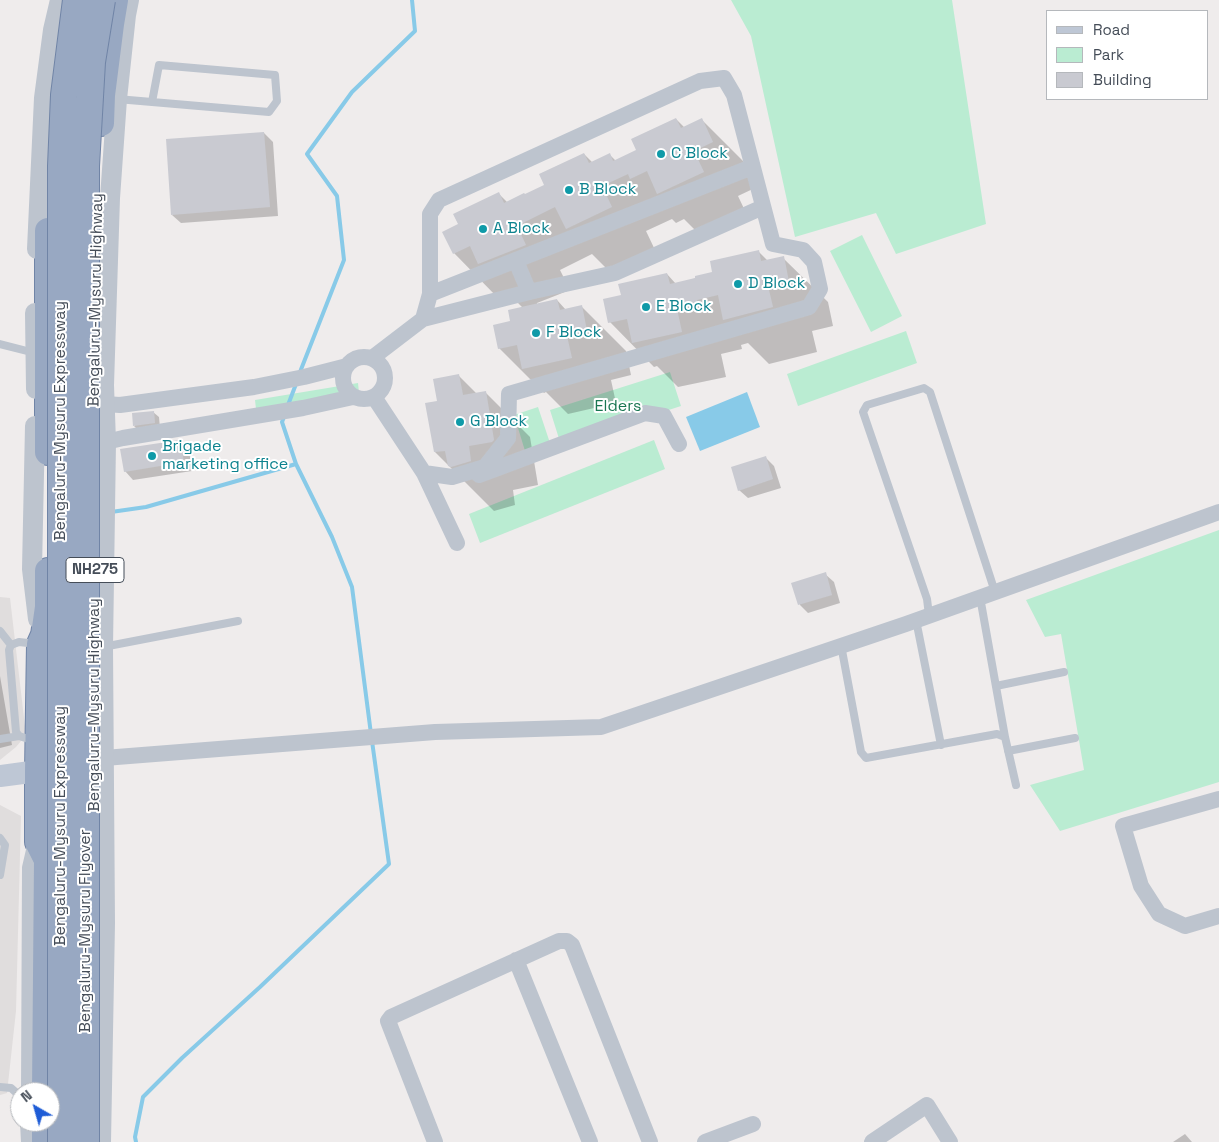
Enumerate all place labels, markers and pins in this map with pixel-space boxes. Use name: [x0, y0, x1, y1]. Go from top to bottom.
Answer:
place label: C Block: [671, 144, 728, 164]
marker: C Block: [655, 148, 667, 160]
place label: B Block: [579, 180, 636, 200]
marker: B Block: [563, 184, 575, 196]
place label: A Block: [493, 219, 550, 239]
marker: A Block: [477, 223, 489, 235]
place label: D Block: [748, 274, 805, 294]
marker: D Block: [732, 278, 744, 290]
place label: E Block: [656, 297, 712, 317]
marker: E Block: [640, 301, 652, 313]
place label: F Block: [546, 323, 601, 343]
marker: F Block: [530, 327, 542, 339]
place label: G Block: [470, 412, 527, 432]
marker: G Block: [454, 416, 466, 428]
place label: Brigade marketing office: [162, 437, 288, 475]
marker: Brigade marketing office: [146, 450, 158, 462]

